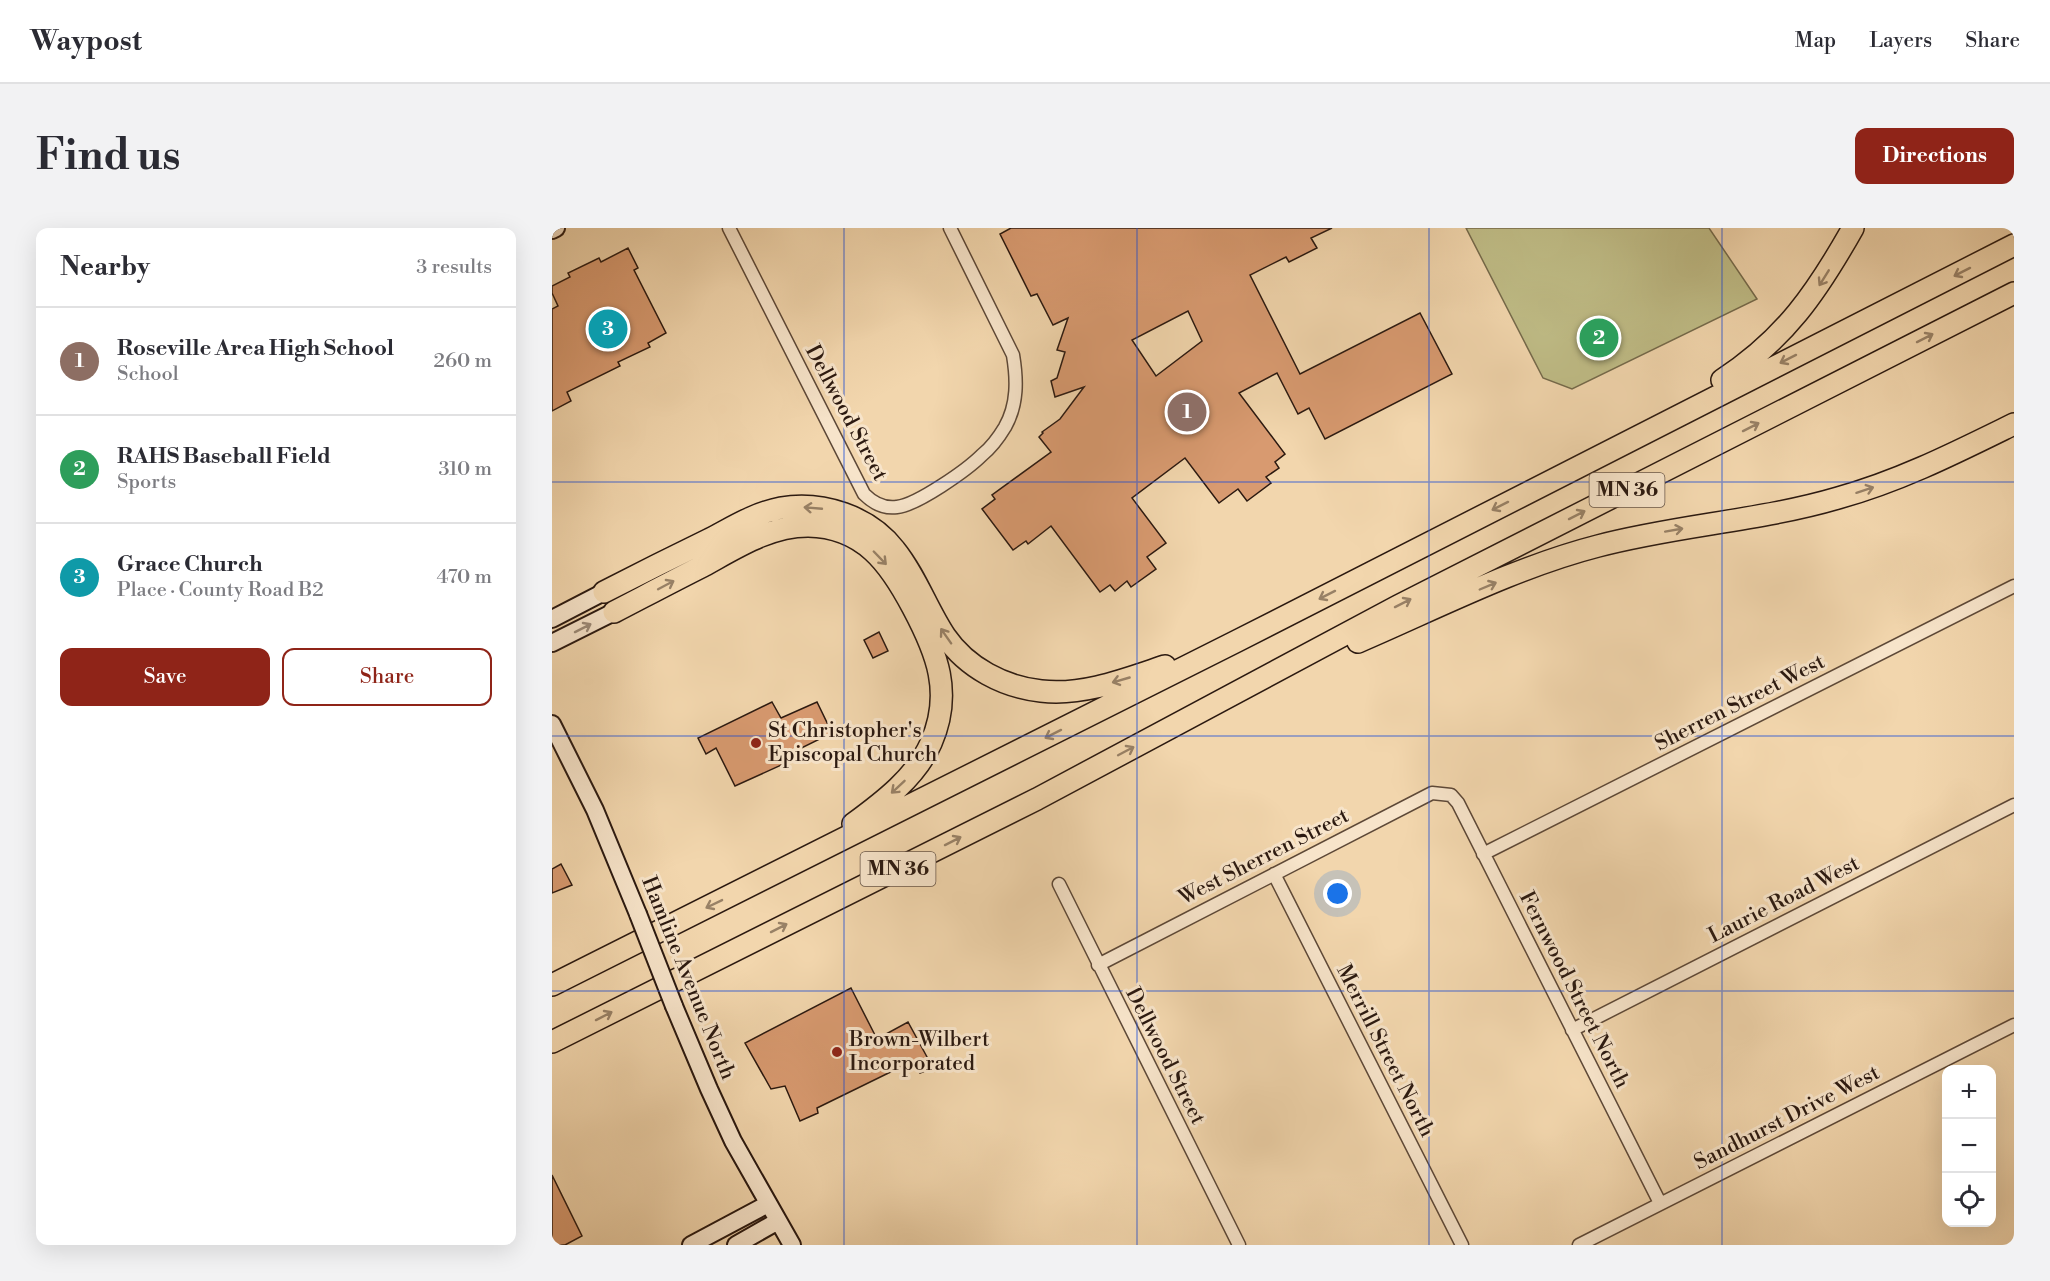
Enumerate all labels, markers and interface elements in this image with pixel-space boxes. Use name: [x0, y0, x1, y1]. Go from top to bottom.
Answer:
text: Waypost: [30, 24, 142, 59]
text: Map: [1795, 28, 1836, 54]
text: Layers: [1869, 28, 1932, 54]
text: Share: [1965, 28, 2020, 54]
button: Directions: [1855, 128, 2014, 184]
text: Find us: [36, 130, 180, 183]
text: Nearby: [60, 251, 150, 283]
text: 3 results: [416, 255, 492, 280]
one-way arrow: [1953, 266, 1971, 278]
one-way arrow: [1817, 269, 1829, 286]
pin: 3: [588, 306, 628, 352]
pin: 2: [1580, 316, 1618, 360]
one-way arrow: [1916, 332, 1933, 344]
text: Roseville Area High School: [117, 335, 394, 362]
street label: Dellwood Street: [799, 340, 893, 486]
text: 1: [75, 349, 84, 374]
text: 260 m: [434, 349, 492, 374]
one-way arrow: [1779, 354, 1797, 366]
text: School: [117, 362, 179, 387]
pin: 1: [1168, 390, 1206, 435]
one-way arrow: [1742, 420, 1760, 432]
text: RAHS Baseball Field: [117, 443, 331, 470]
text: 2: [73, 457, 86, 482]
text: 310 m: [439, 457, 492, 482]
text: Sports: [117, 470, 176, 495]
road number: MN 36: [1590, 473, 1664, 507]
one-way arrow: [1855, 484, 1874, 495]
one-way arrow: [1491, 500, 1509, 512]
one-way arrow: [804, 502, 824, 513]
one-way arrow: [1568, 509, 1586, 520]
one-way arrow: [1664, 524, 1684, 535]
text: Grace Church: [117, 551, 263, 578]
one-way arrow: [873, 551, 888, 566]
text: 3: [73, 565, 86, 590]
text: 470 m: [436, 565, 492, 590]
text: Place · County Road B2: [117, 578, 324, 603]
one-way arrow: [656, 579, 674, 590]
one-way arrow: [1478, 580, 1497, 591]
one-way arrow: [1318, 590, 1336, 601]
one-way arrow: [1394, 597, 1412, 609]
one-way arrow: [573, 622, 591, 633]
one-way arrow: [940, 628, 952, 644]
button: Save: [60, 648, 270, 706]
button: Share: [282, 648, 492, 706]
street label: Sherren Street West: [1651, 649, 1830, 757]
one-way arrow: [1112, 675, 1131, 686]
place label: St Christopher's Episcopal Church: [768, 718, 938, 768]
one-way arrow: [1045, 729, 1063, 740]
marker: St Christopher's Episcopal Church: [749, 736, 763, 750]
one-way arrow: [1117, 745, 1134, 757]
one-way arrow: [891, 780, 906, 794]
street label: West Sherren Street: [1174, 803, 1354, 912]
one-way arrow: [944, 835, 961, 847]
street label: Laurie Road West: [1704, 850, 1864, 949]
road number: MN 36: [860, 852, 936, 886]
street label: Hamline Avenue North: [635, 873, 741, 1084]
your location: [1323, 879, 1352, 908]
street label: Fernwood Street North: [1513, 887, 1635, 1093]
one-way arrow: [706, 899, 724, 910]
one-way arrow: [769, 922, 787, 933]
street label: Merrill Street North: [1330, 960, 1440, 1142]
street label: Dellwood Street: [1119, 983, 1211, 1129]
one-way arrow: [595, 1009, 613, 1021]
place label: Brown-Wilbert Incorporated: [848, 1027, 990, 1077]
marker: Brown-Wilbert Incorporated: [830, 1045, 844, 1059]
street label: Sandhurst Drive West: [1690, 1060, 1885, 1176]
map controls: [1942, 1065, 1996, 1227]
button: +: [1942, 1065, 1996, 1119]
button: −: [1942, 1119, 1996, 1173]
button: locate: [1942, 1173, 1996, 1227]

